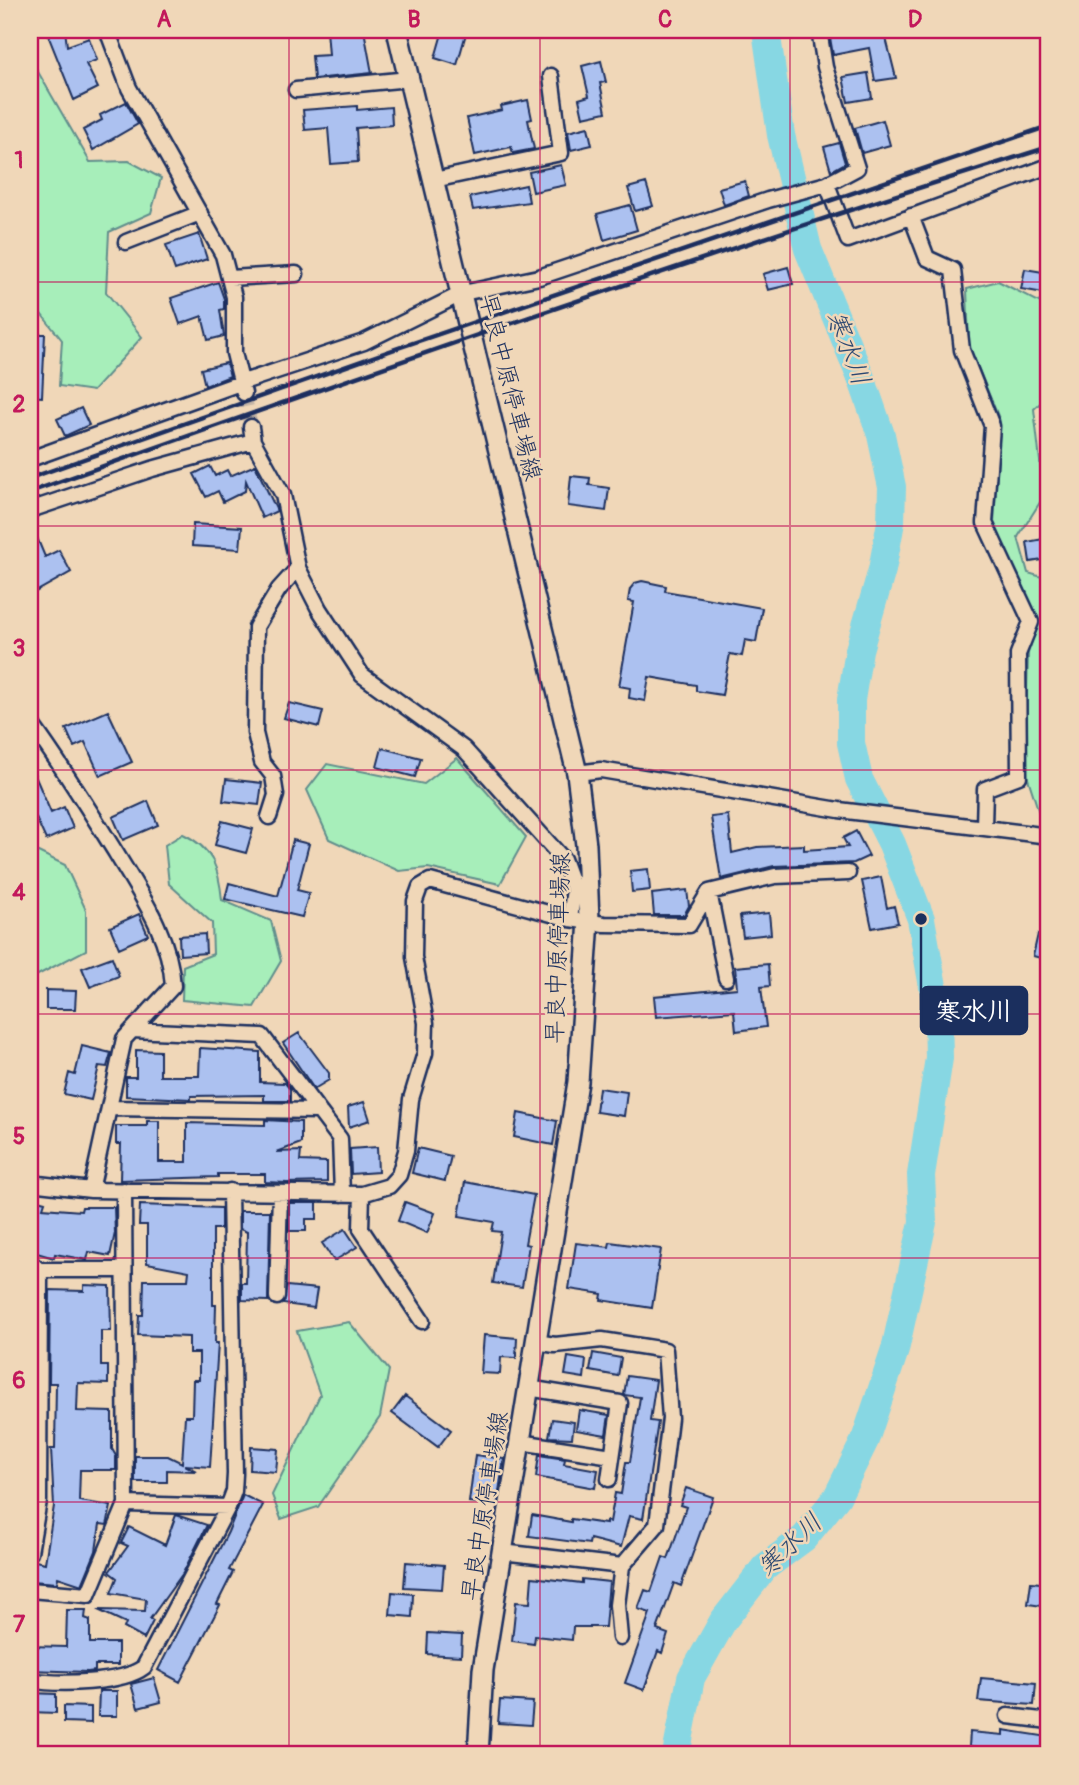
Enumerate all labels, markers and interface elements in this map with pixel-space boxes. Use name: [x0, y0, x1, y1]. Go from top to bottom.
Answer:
text: A: [157, 5, 172, 34]
text: B: [407, 5, 421, 34]
text: C: [658, 5, 672, 34]
text: D: [908, 5, 922, 34]
text: 1: [15, 146, 24, 175]
street label: 早良中原停車場線: [473, 290, 547, 484]
water label: 寒水川: [819, 306, 877, 390]
text: 2: [13, 390, 26, 419]
text: 3: [13, 634, 25, 663]
street label: 早良中原停車場線: [540, 852, 576, 1044]
text: 4: [12, 878, 26, 907]
callout: 寒水川: [921, 987, 1027, 1034]
text: 寒水川: [935, 996, 1013, 1028]
text: 5: [13, 1122, 25, 1151]
text: 6: [12, 1366, 26, 1395]
street label: 早良中原停車場線: [456, 1409, 514, 1603]
water label: 寒水川: [751, 1506, 829, 1584]
text: 7: [13, 1610, 26, 1639]

